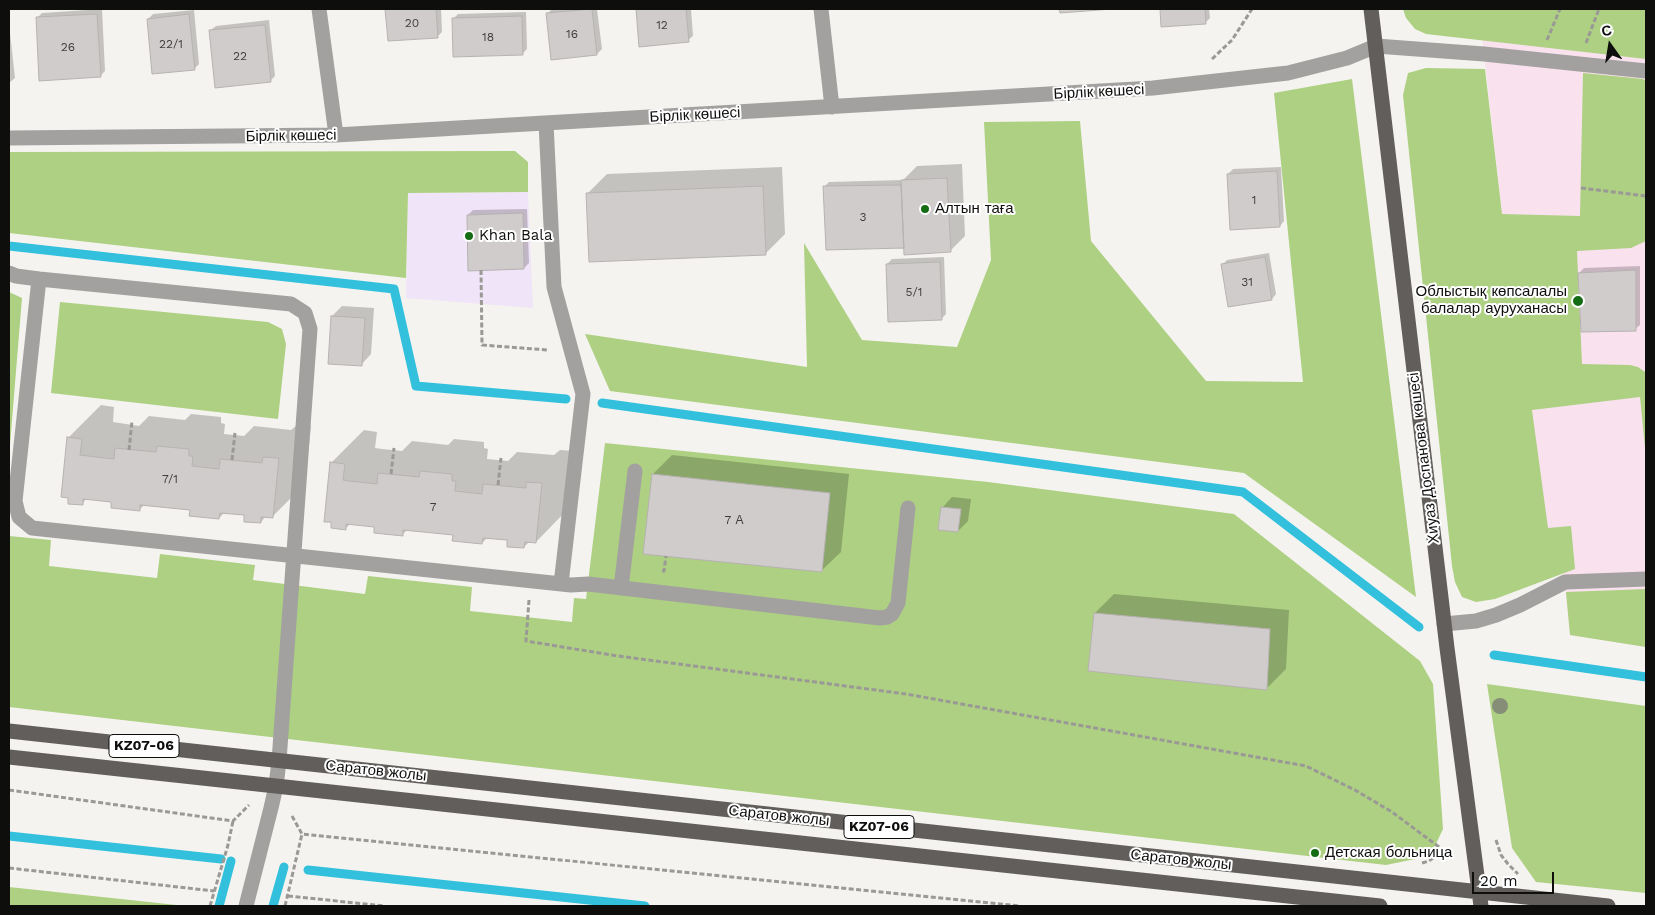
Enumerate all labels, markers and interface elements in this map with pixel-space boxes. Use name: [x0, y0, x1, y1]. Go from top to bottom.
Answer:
house number: 20: [405, 16, 419, 30]
house number: 12: [656, 18, 668, 32]
north arrow: [1585, 20, 1635, 70]
text: С: [1600, 21, 1613, 39]
house number: 16: [566, 27, 578, 41]
house number: 18: [482, 30, 494, 44]
house number: 22/1: [159, 37, 183, 51]
house number: 26: [61, 40, 75, 54]
house number: 22: [233, 49, 247, 63]
street label: Бірлік көшесі: [1053, 81, 1145, 103]
street label: Бірлік көшесі: [649, 104, 741, 126]
street label: Бірлік көшесі: [245, 126, 337, 146]
house number: 1: [1252, 193, 1256, 207]
place label: Алтын таға: [935, 200, 1014, 218]
marker: Алтын таға: [919, 203, 931, 215]
house number: 3: [860, 210, 866, 224]
place label: Khan Bala: [479, 227, 552, 245]
marker: Khan Bala: [463, 230, 475, 242]
house number: 31: [1241, 275, 1253, 289]
place label: Облыстық көпсалалы балалар ауруханасы: [1416, 283, 1567, 318]
house number: 5/1: [906, 285, 922, 299]
marker: Облыстық көпсалалы балалар ауруханасы: [1571, 294, 1585, 308]
street label: Хиуаз Доспанова көшесі: [1405, 371, 1443, 545]
house number: 7/1: [162, 472, 178, 486]
house number: 7: [430, 500, 436, 514]
house number: 7 А: [725, 513, 743, 527]
road number: KZ07-06: [109, 734, 179, 758]
street label: Саратов жолы: [325, 757, 427, 785]
street label: Саратов жолы: [728, 802, 830, 830]
road number: KZ07-06: [844, 816, 914, 839]
place label: Детская больница: [1325, 844, 1452, 862]
street label: Саратов жолы: [1130, 846, 1232, 874]
marker: Детская больница: [1309, 847, 1321, 859]
scale bar: [1475, 862, 1558, 894]
text: 20 m: [1480, 872, 1518, 890]

